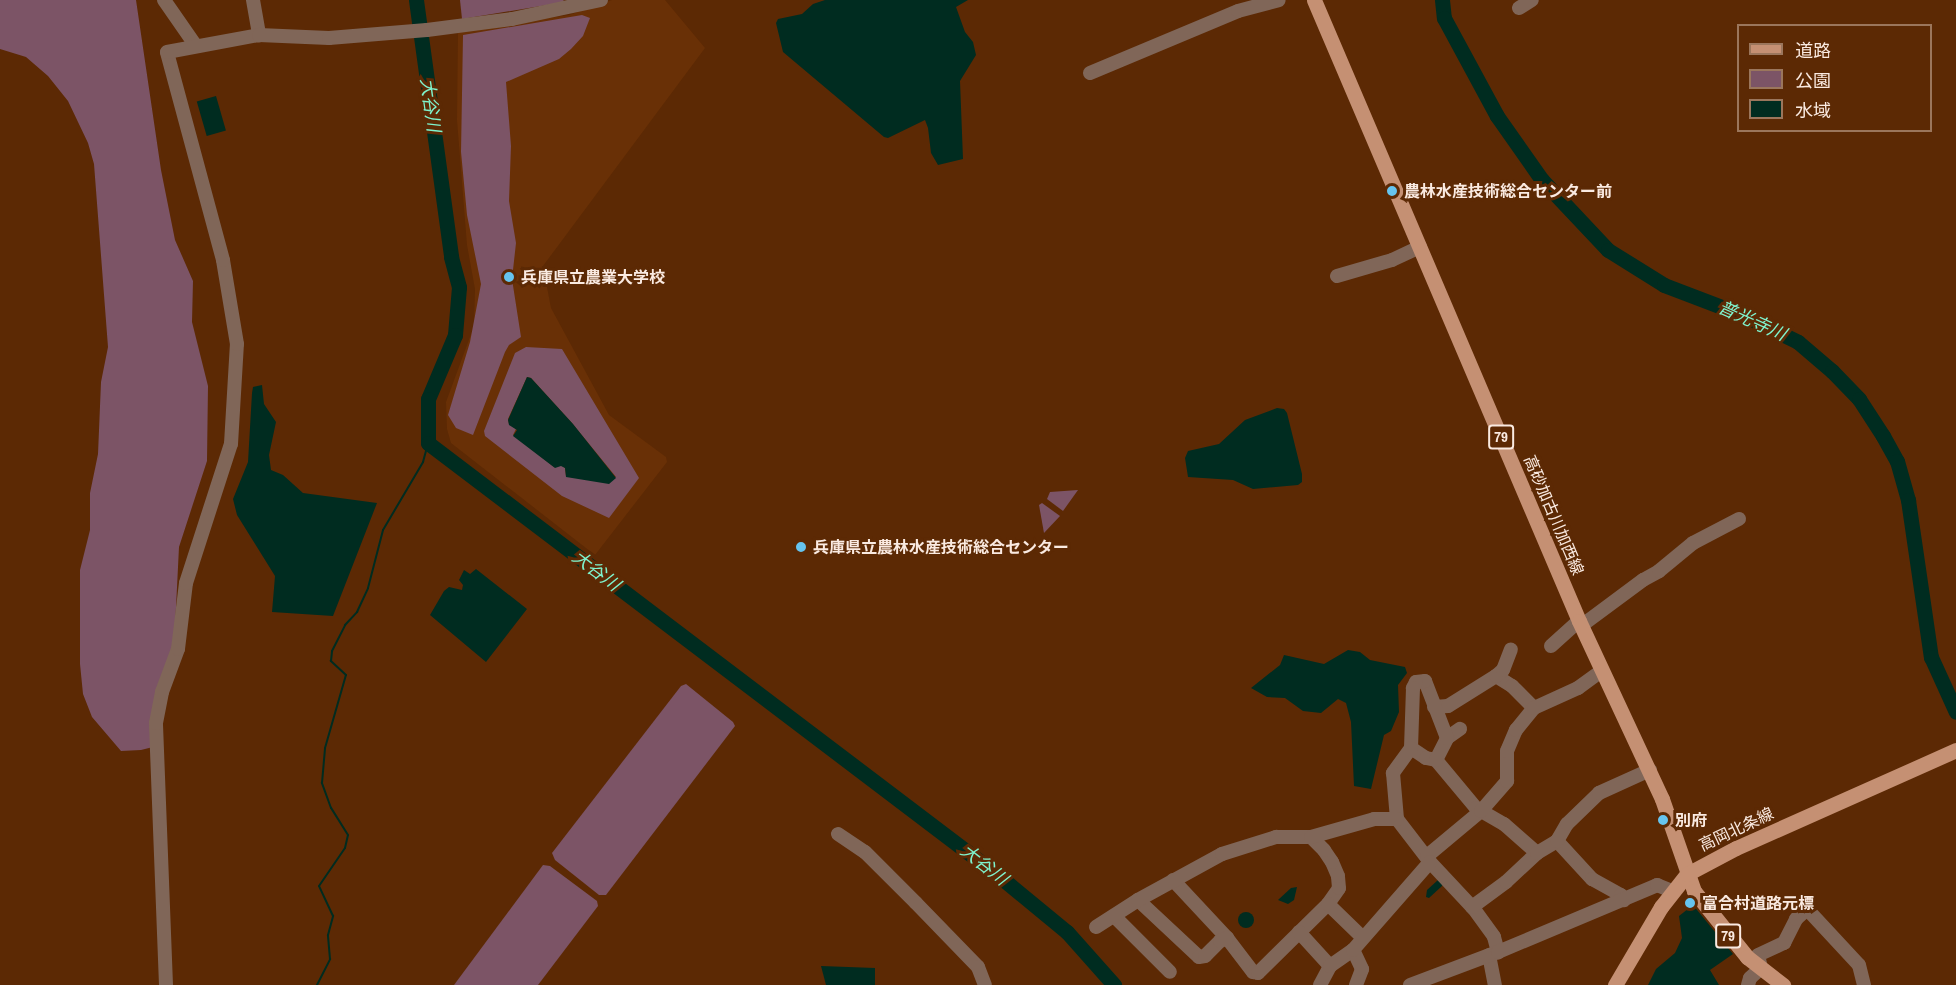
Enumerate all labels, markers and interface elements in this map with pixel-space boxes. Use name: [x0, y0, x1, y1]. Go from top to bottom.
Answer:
legend: [1737, 24, 1932, 132]
text: 道路: [1795, 38, 1831, 63]
text: 公園: [1795, 68, 1831, 93]
water label: 大谷川: [416, 77, 444, 133]
text: 水域: [1795, 98, 1831, 123]
place label: 農林水産技術総合センター前: [1404, 181, 1612, 201]
marker: 農林水産技術総合センター前: [1385, 184, 1399, 198]
place label: 兵庫県立農業大学校: [521, 267, 665, 287]
marker: 兵庫県立農業大学校: [502, 270, 516, 284]
water label: 普光寺川: [1715, 296, 1789, 346]
road number: 79: [1488, 425, 1514, 449]
street label: 高砂加古川加西線: [1520, 452, 1588, 578]
place label: 兵庫県立農林水産技術総合センター: [813, 537, 1069, 557]
marker: 兵庫県立農林水産技術総合センター: [794, 540, 808, 554]
water label: 大谷川: [568, 546, 624, 596]
street label: 高岡北条線: [1696, 803, 1776, 855]
place label: 別府: [1675, 810, 1707, 830]
marker: 別府: [1656, 813, 1670, 827]
water label: 大谷川: [956, 840, 1012, 890]
place label: 富合村道路元標: [1702, 893, 1814, 913]
marker: 富合村道路元標: [1683, 896, 1697, 910]
road number: 79: [1714, 924, 1742, 948]

